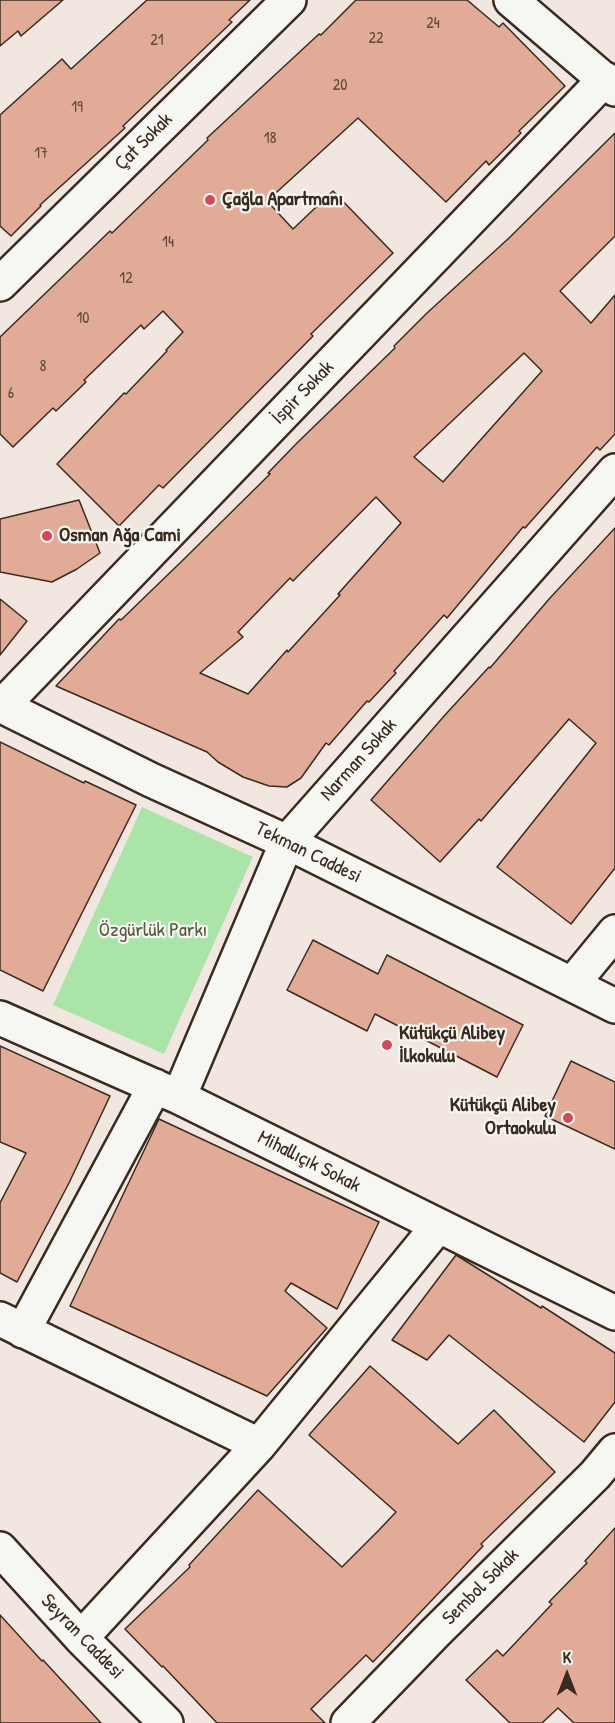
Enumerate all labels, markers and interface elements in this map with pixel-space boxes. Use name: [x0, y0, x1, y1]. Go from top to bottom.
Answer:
house number: 24: [426, 14, 440, 34]
house number: 22: [369, 29, 383, 49]
house number: 21: [150, 31, 164, 51]
house number: 20: [333, 76, 347, 96]
house number: 19: [71, 98, 83, 118]
street label: Çat Sokak: [110, 108, 178, 176]
house number: 18: [264, 129, 276, 149]
house number: 17: [34, 144, 48, 164]
place label: Çağla Apartmanı: [222, 188, 343, 212]
marker: Çağla Apartmanı: [203, 193, 217, 207]
house number: 14: [162, 233, 174, 253]
house number: 12: [119, 269, 133, 289]
house number: 10: [77, 309, 89, 329]
street label: İspir Sokak: [267, 356, 339, 430]
house number: 8: [40, 357, 46, 377]
house number: 6: [8, 384, 14, 404]
place label: Osman Ağa Cami: [59, 524, 181, 548]
marker: Osman Ağa Cami: [40, 529, 54, 543]
street label: Narman Sokak: [316, 714, 402, 806]
street label: Tekman Caddesi: [251, 817, 365, 889]
park label: Özgürlük Parkı: [99, 919, 207, 943]
place label: Kütükçü Alibey İlkokulu: [399, 1022, 505, 1069]
marker: Kütükçü Alibey İlkokulu: [380, 1038, 394, 1052]
place label: Kütükçü Alibey Ortaokulu: [450, 1094, 556, 1141]
marker: Kütükçü Alibey Ortaokulu: [561, 1111, 575, 1125]
street label: Mihallıçık Sokak: [253, 1126, 365, 1198]
street label: Sembol Sokak: [438, 1544, 524, 1630]
street label: Seyran Caddesi: [35, 1589, 129, 1685]
north arrow: [537, 1645, 597, 1705]
text: K: [563, 1646, 571, 1668]

